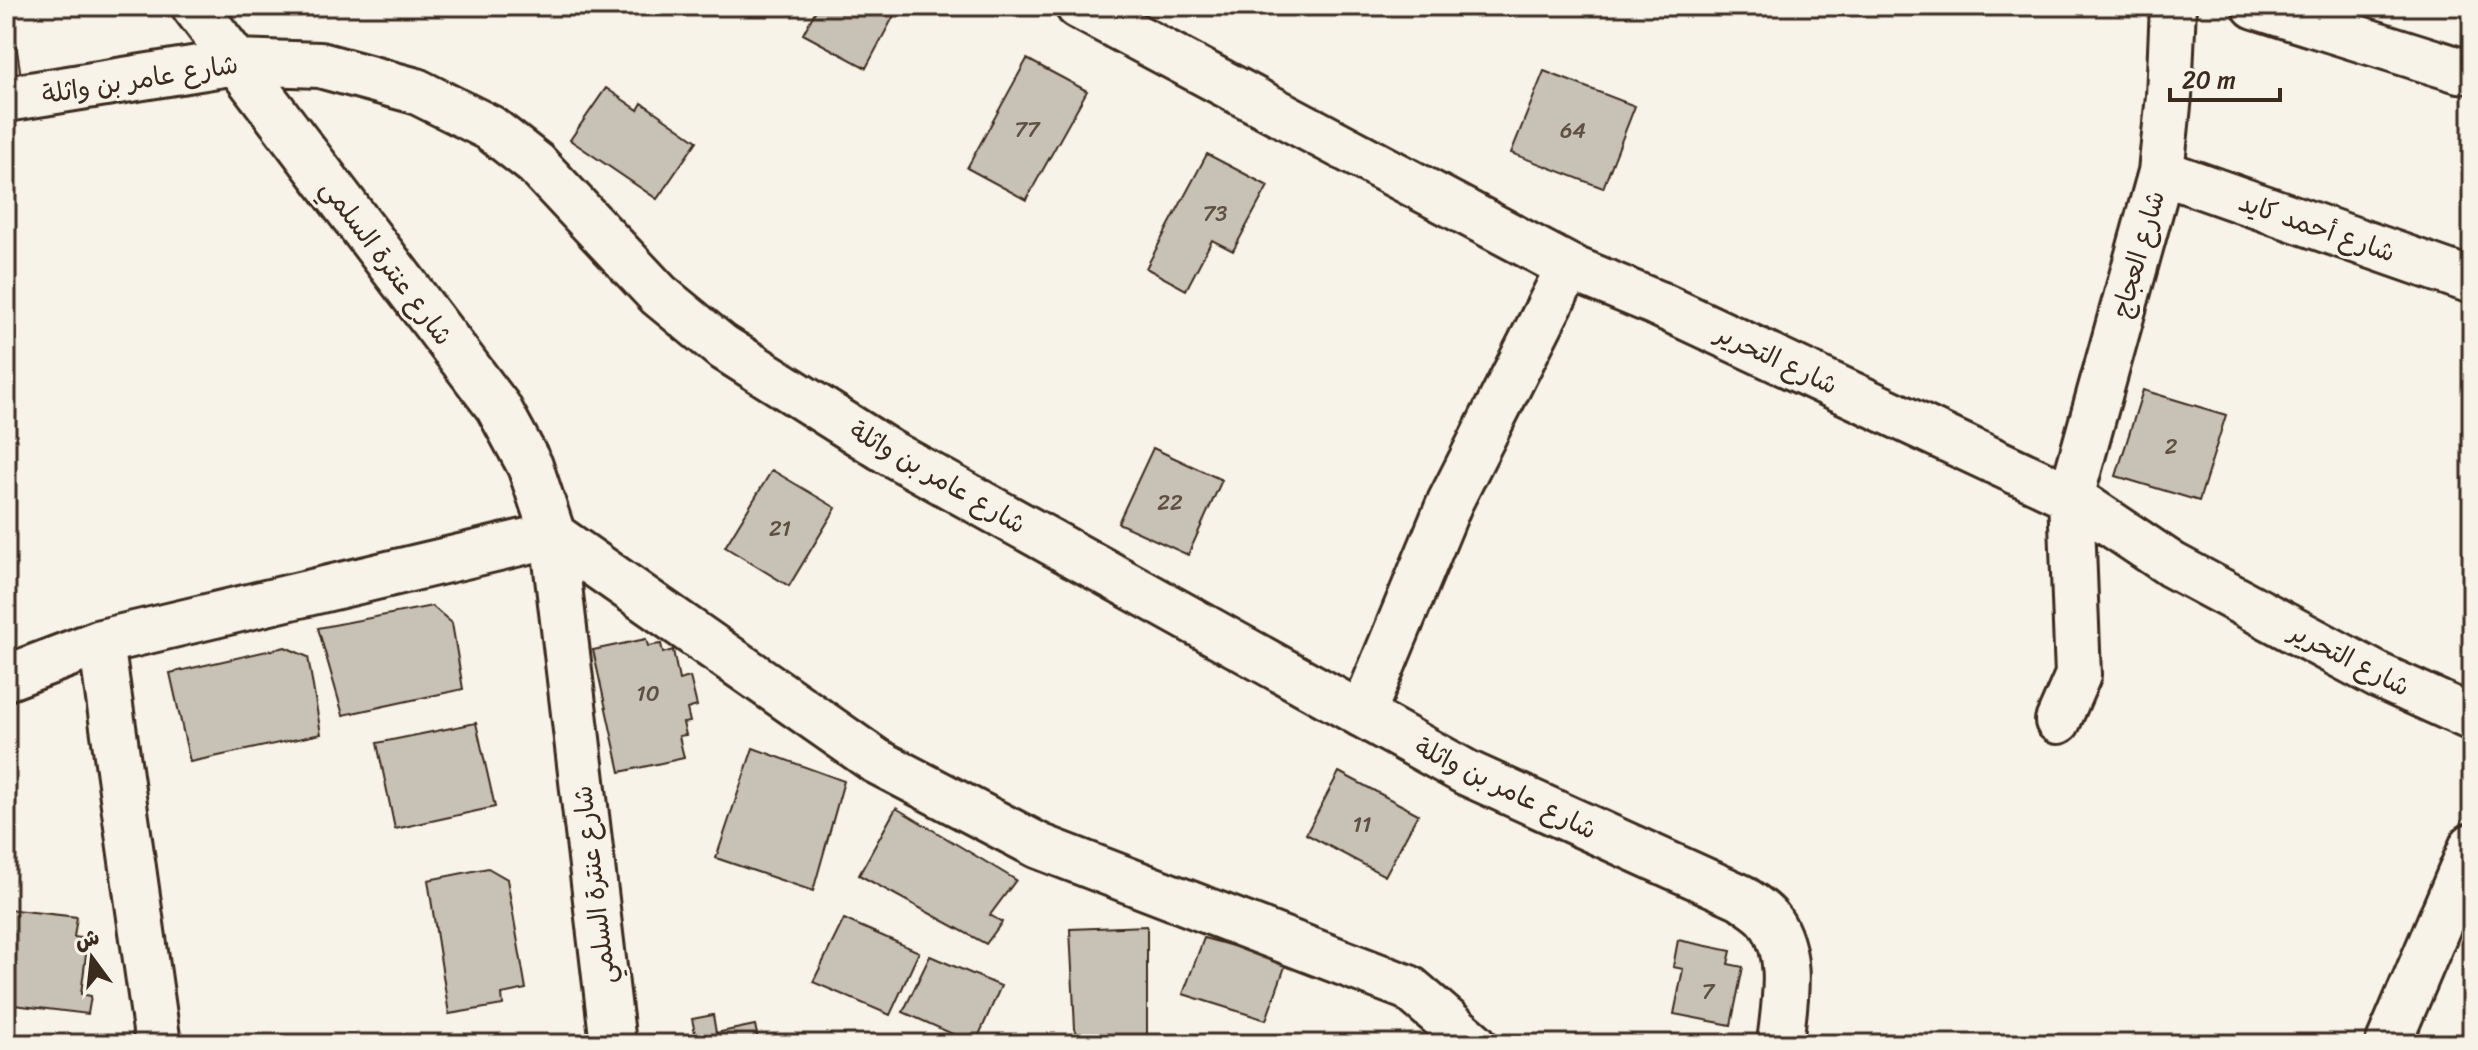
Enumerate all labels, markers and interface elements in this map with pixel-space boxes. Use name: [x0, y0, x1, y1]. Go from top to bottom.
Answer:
street label: شارع عامر بن واثلة: [39, 41, 241, 117]
scale bar: [2170, 52, 2280, 102]
text: 20 m: [2182, 59, 2236, 101]
house number: 77: [1014, 110, 1041, 149]
house number: 64: [1560, 111, 1586, 150]
street label: شارع عنترة السلمي: [309, 168, 465, 356]
street label: شارع أحمد كايد: [2232, 179, 2402, 275]
street label: شارع العجاج: [2098, 185, 2178, 323]
house number: 73: [1203, 194, 1227, 233]
street label: شارع التحرير: [1706, 310, 1846, 407]
street label: شارع عامر بن واثلة: [841, 408, 1035, 546]
house number: 2: [2165, 427, 2178, 466]
house number: 22: [1157, 483, 1183, 522]
house number: 21: [769, 509, 791, 548]
street label: شارع التحرير: [2280, 608, 2419, 709]
house number: 10: [636, 674, 660, 713]
street label: شارع عامر بن واثلة: [1407, 724, 1605, 852]
street label: شارع عنترة السلمي: [559, 783, 629, 987]
house number: 11: [1353, 805, 1371, 844]
text: ش: [70, 917, 104, 961]
north arrow: [52, 918, 132, 998]
house number: 7: [1702, 972, 1716, 1011]

